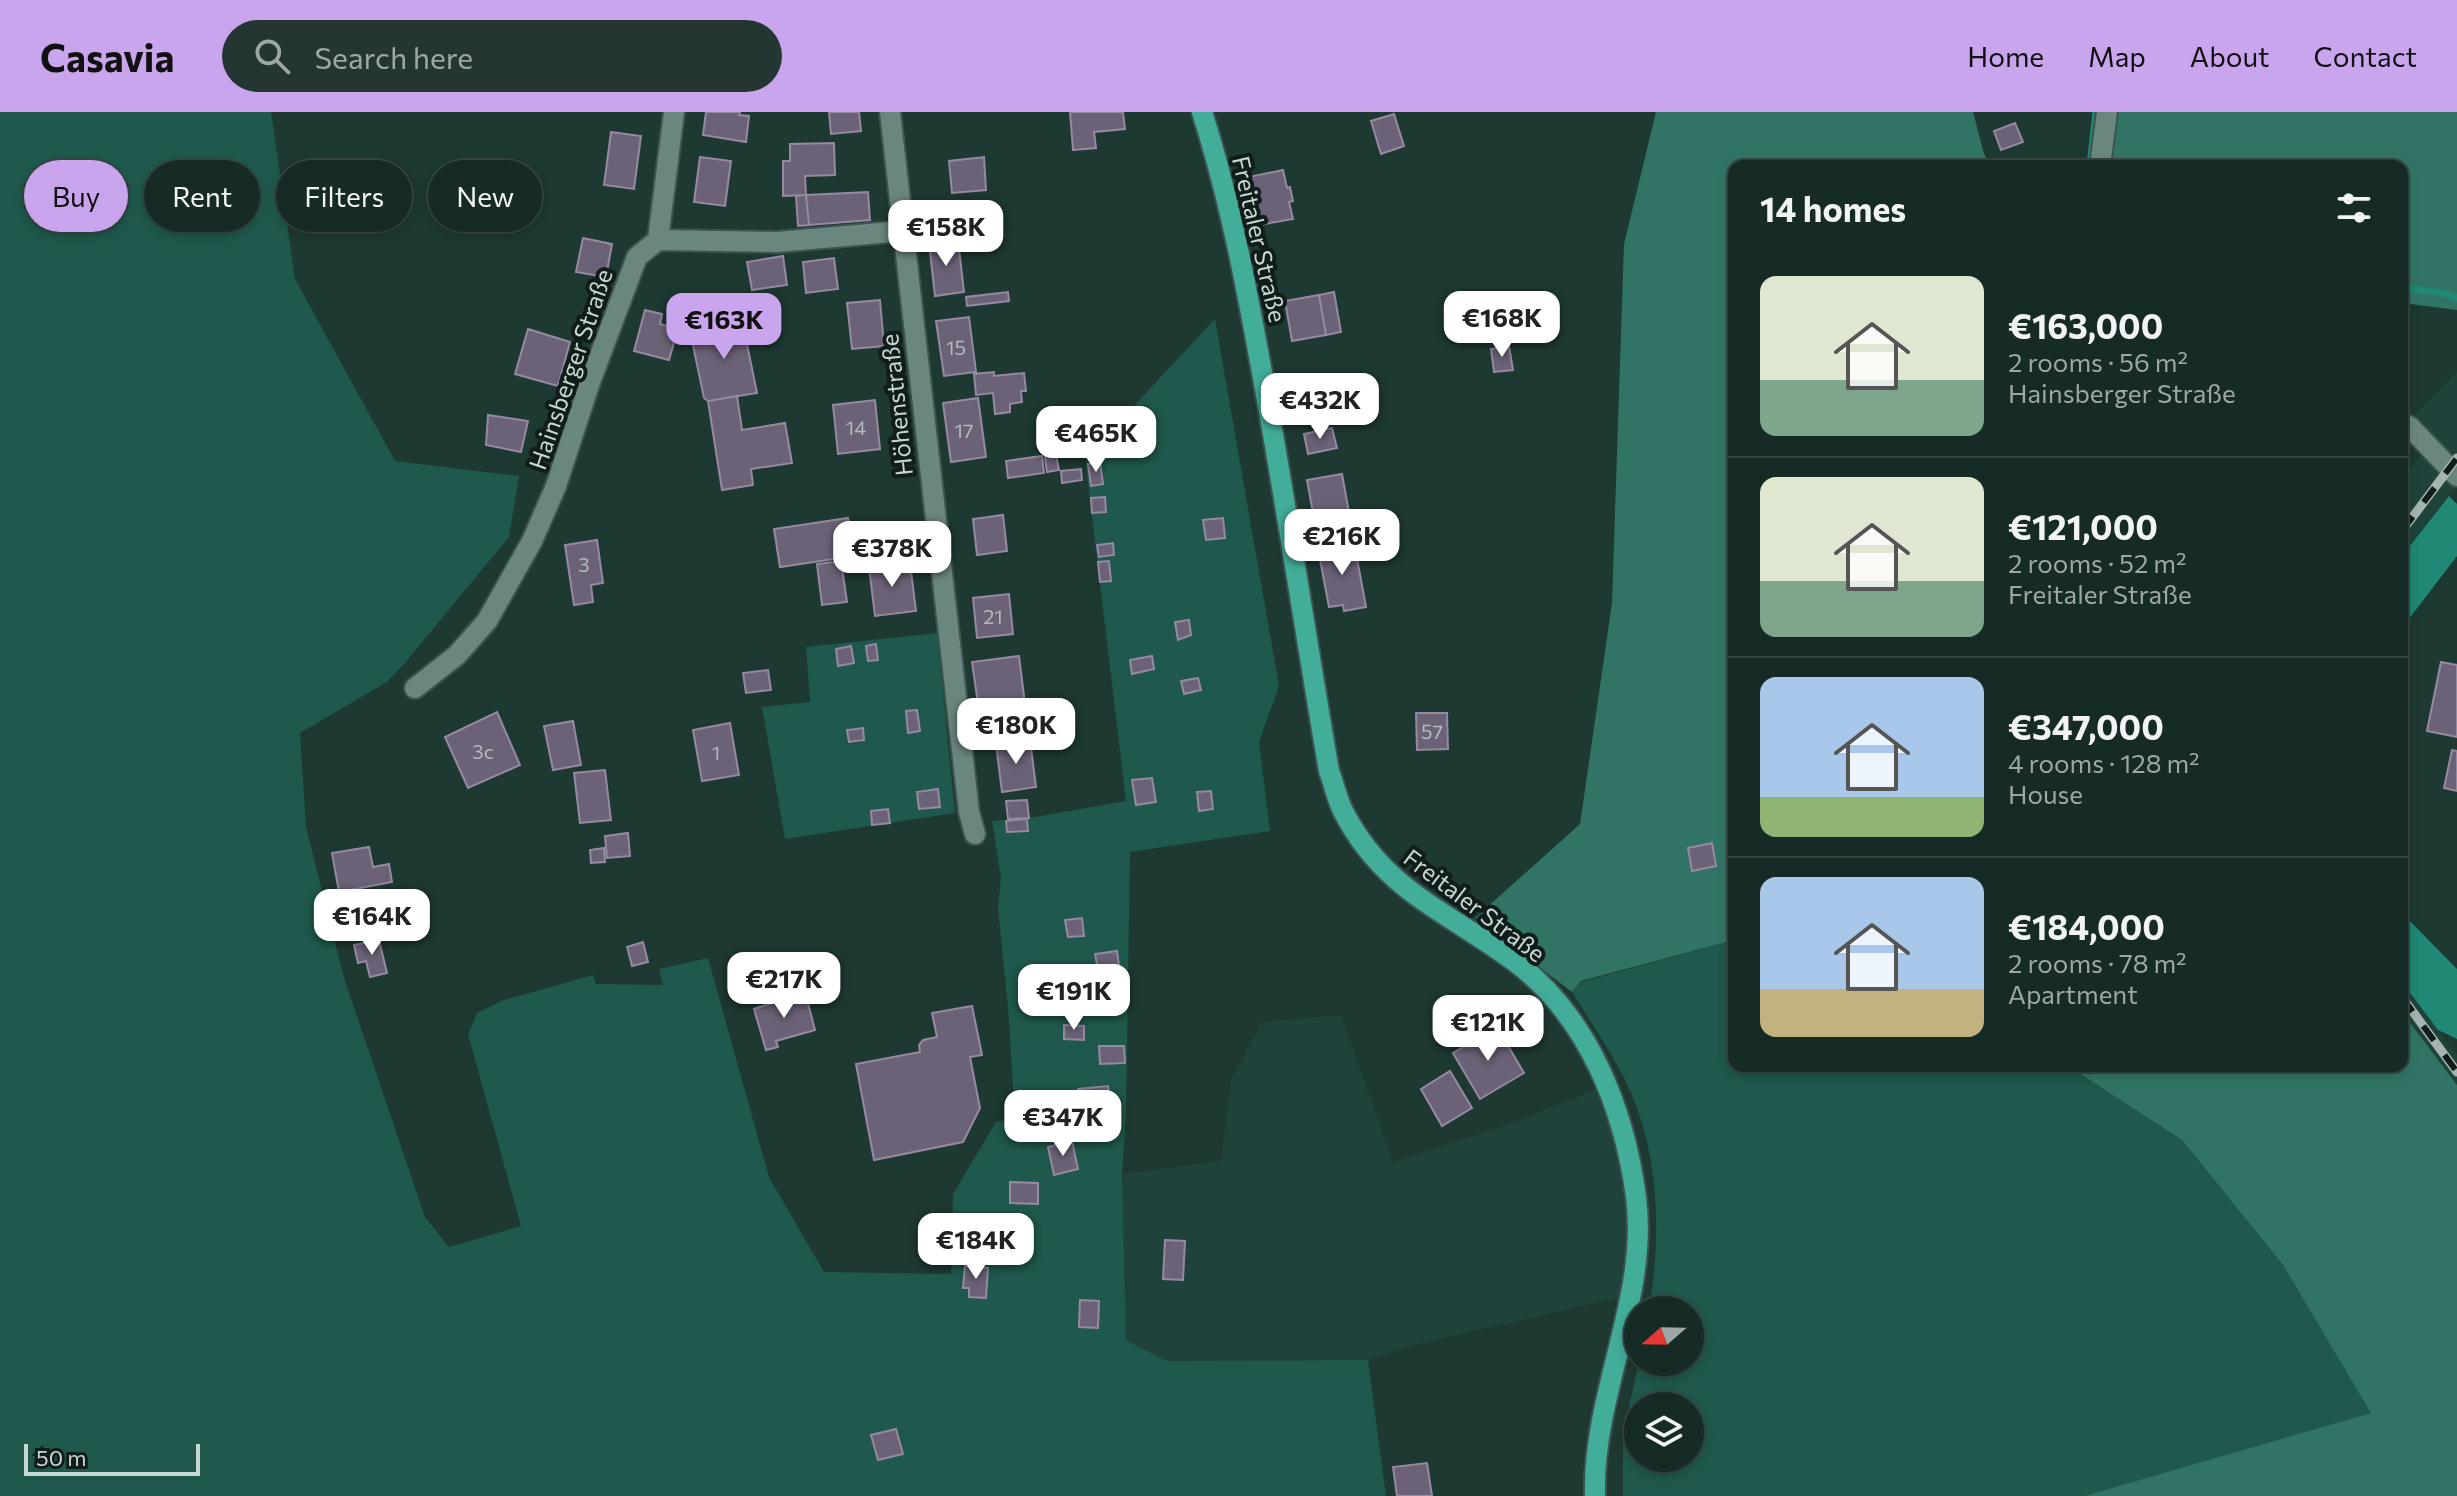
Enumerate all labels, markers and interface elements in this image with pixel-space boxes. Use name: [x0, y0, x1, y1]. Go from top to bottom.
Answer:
search box: [222, 20, 782, 92]
text: Casavia: [40, 33, 174, 80]
icon: search: [250, 34, 294, 78]
text: Search here: [314, 38, 473, 75]
text: Home: [1967, 39, 2044, 73]
text: Map: [2088, 39, 2146, 73]
text: About: [2190, 39, 2270, 73]
text: Contact: [2314, 39, 2417, 73]
street label: Freitaler Straße: [1227, 153, 1293, 325]
chip: Buy: [24, 160, 128, 232]
chip: Rent: [144, 160, 260, 232]
chip: Filters: [276, 160, 412, 232]
chip: New: [428, 160, 542, 232]
icon: filters: [2332, 186, 2376, 230]
text: 14 homes: [1760, 187, 1906, 229]
pin: €158K: [890, 200, 1002, 268]
text: €158K: [906, 210, 986, 241]
street label: Hainsberger Straße: [522, 265, 618, 473]
pin: €168K: [1446, 291, 1558, 359]
pin: €163K: [668, 293, 780, 361]
text: €168K: [1462, 301, 1542, 332]
text: €163K: [684, 303, 764, 334]
text: €163,000: [2008, 304, 2163, 346]
icon: home: [1824, 308, 1920, 404]
street label: Höhenstraße: [874, 333, 918, 477]
house number: 15: [946, 335, 966, 359]
text: 2 rooms · 56 m²: [2008, 346, 2188, 377]
pin: €432K: [1264, 373, 1376, 441]
text: Hainsberger Straße: [2008, 377, 2236, 408]
text: €432K: [1279, 383, 1361, 414]
pin: €465K: [1040, 406, 1152, 474]
house number: 14: [846, 415, 866, 439]
text: €465K: [1054, 416, 1138, 447]
house number: 17: [954, 418, 974, 442]
text: €121,000: [2008, 505, 2158, 547]
pin: €216K: [1286, 509, 1398, 577]
icon: home: [1824, 509, 1920, 605]
text: €216K: [1302, 519, 1382, 550]
pin: €378K: [836, 521, 948, 589]
text: €378K: [851, 531, 933, 562]
text: 2 rooms · 52 m²: [2008, 547, 2186, 578]
house number: 3: [578, 552, 590, 576]
text: Freitaler Straße: [2008, 578, 2192, 609]
house number: 21: [983, 604, 1003, 628]
pin: €180K: [960, 698, 1072, 766]
text: €347,000: [2008, 705, 2164, 747]
text: €180K: [975, 708, 1057, 739]
icon: home: [1824, 709, 1920, 805]
house number: 57: [1421, 719, 1443, 743]
house number: 3c: [472, 739, 494, 763]
house number: 1: [712, 740, 720, 764]
text: 4 rooms · 128 m²: [2008, 747, 2200, 778]
text: House: [2008, 778, 2083, 809]
street label: Freitaler Straße: [1399, 842, 1551, 968]
pin: €164K: [316, 889, 428, 957]
text: €164K: [332, 899, 412, 930]
text: €184,000: [2008, 905, 2165, 947]
icon: home: [1824, 909, 1920, 1005]
text: 2 rooms · 78 m²: [2008, 947, 2187, 978]
pin: €217K: [728, 952, 840, 1020]
text: €217K: [745, 962, 823, 993]
pin: €191K: [1018, 964, 1130, 1032]
text: €191K: [1036, 974, 1112, 1005]
text: Apartment: [2008, 978, 2138, 1009]
pin: €121K: [1432, 995, 1544, 1063]
text: €121K: [1451, 1005, 1525, 1036]
pin: €347K: [1007, 1090, 1119, 1158]
text: €347K: [1022, 1100, 1104, 1131]
pin: €184K: [920, 1213, 1032, 1281]
text: €184K: [936, 1223, 1016, 1254]
north arrow: [1624, 1296, 1704, 1376]
map controls: [1624, 1296, 1704, 1472]
button: layers: [1624, 1392, 1704, 1472]
scale bar: [24, 1440, 200, 1476]
text: 50 m: [36, 1444, 86, 1471]

